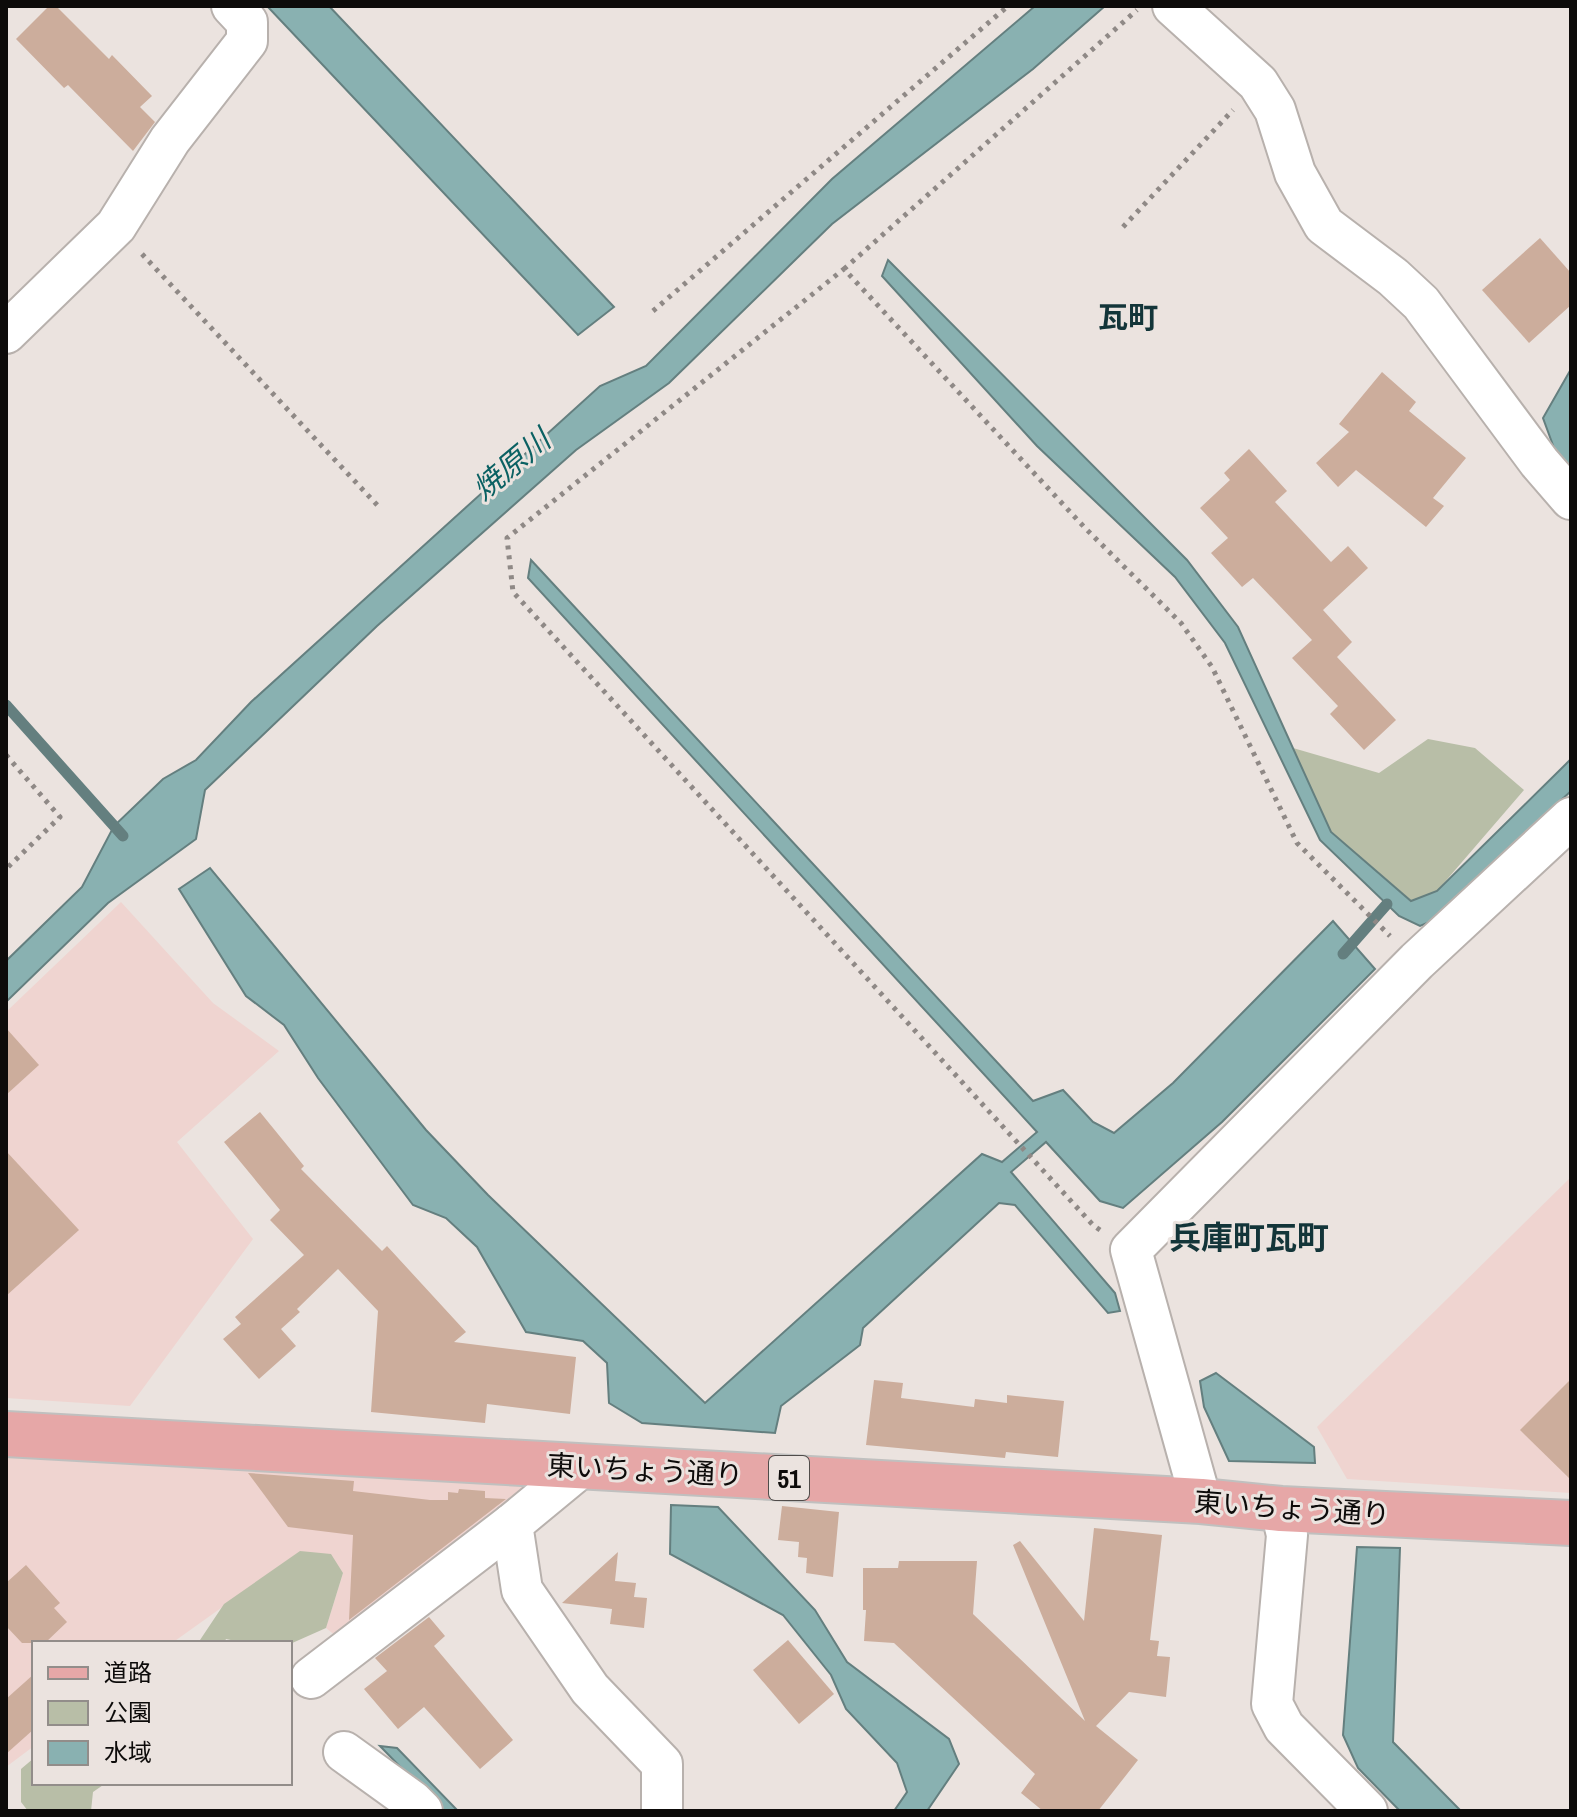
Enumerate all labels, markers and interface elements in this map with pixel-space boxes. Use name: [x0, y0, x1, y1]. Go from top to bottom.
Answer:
district label: 瓦町: [1098, 297, 1158, 337]
water label: 焼原川: [464, 418, 561, 508]
district label: 兵庫町瓦町: [1169, 1216, 1329, 1259]
street label: 東いちょう通り: [546, 1446, 744, 1494]
road number: 51: [769, 1456, 809, 1500]
street label: 東いちょう通り: [1193, 1482, 1391, 1534]
legend: [32, 1641, 292, 1785]
text: 道路: [104, 1656, 152, 1688]
text: 公園: [104, 1696, 152, 1728]
text: 水域: [104, 1736, 152, 1768]

